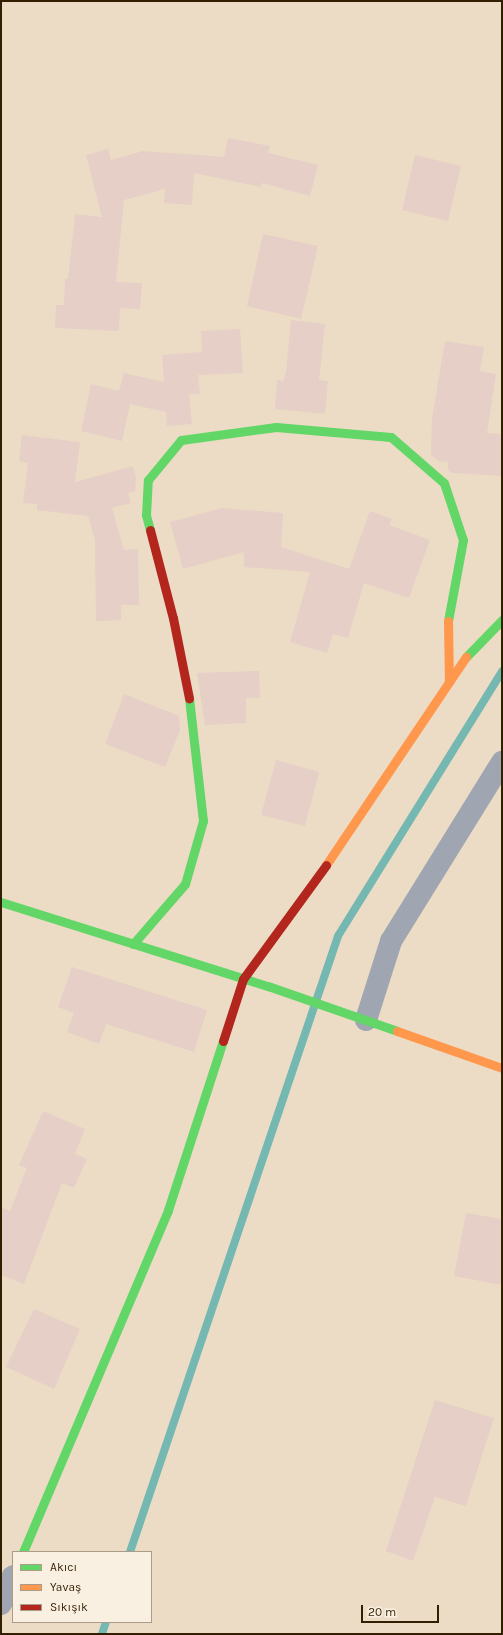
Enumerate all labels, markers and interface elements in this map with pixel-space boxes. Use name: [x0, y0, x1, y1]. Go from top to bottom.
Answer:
legend: [12, 1551, 152, 1623]
text: Akıcı: [50, 1560, 77, 1574]
text: Yavaş: [50, 1580, 81, 1594]
scale bar: [363, 1597, 441, 1623]
text: Sıkışık: [50, 1600, 88, 1614]
text: 20 m: [368, 1605, 396, 1619]

